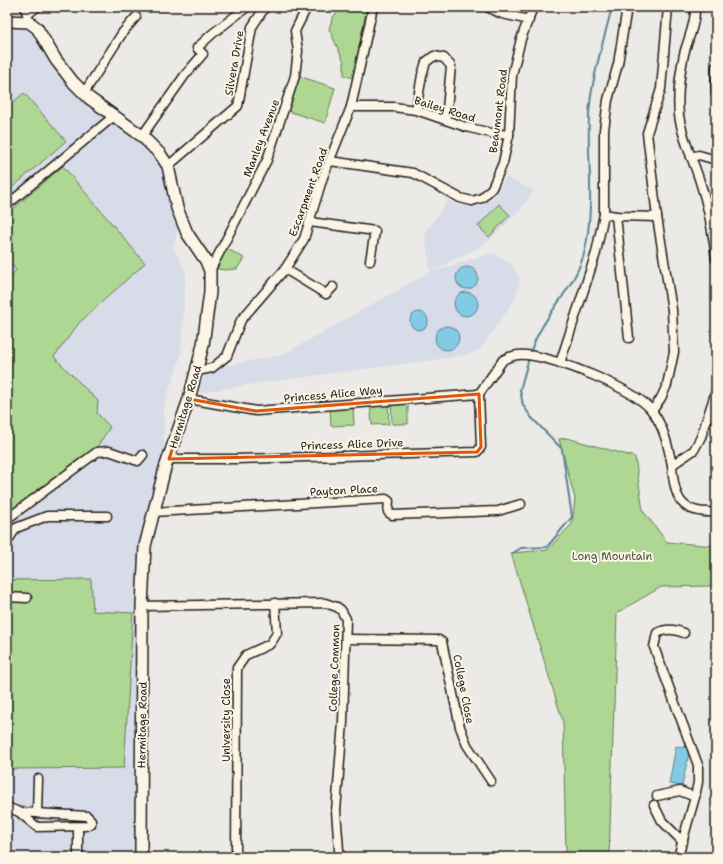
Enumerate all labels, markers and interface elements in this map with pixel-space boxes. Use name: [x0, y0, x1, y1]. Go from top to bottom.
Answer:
street label: Silvera Drive: [221, 29, 248, 97]
street label: Beaumont Road: [486, 68, 511, 154]
street label: Bailey Road: [412, 93, 477, 126]
street label: Manley Avenue: [240, 97, 283, 179]
street label: Escarpment Road: [285, 146, 332, 239]
street label: Hermitage Road: [166, 363, 205, 451]
street label: Princess Alice Way: [283, 383, 383, 406]
street label: Princess Alice Drive: [300, 435, 404, 454]
street label: Payton Place: [310, 481, 379, 500]
park label: Long Mountain: [572, 549, 653, 564]
street label: College Common: [325, 624, 344, 712]
street label: College Close: [449, 653, 478, 725]
street label: University Close: [219, 678, 234, 762]
street label: Hermitage Road: [134, 682, 151, 768]

